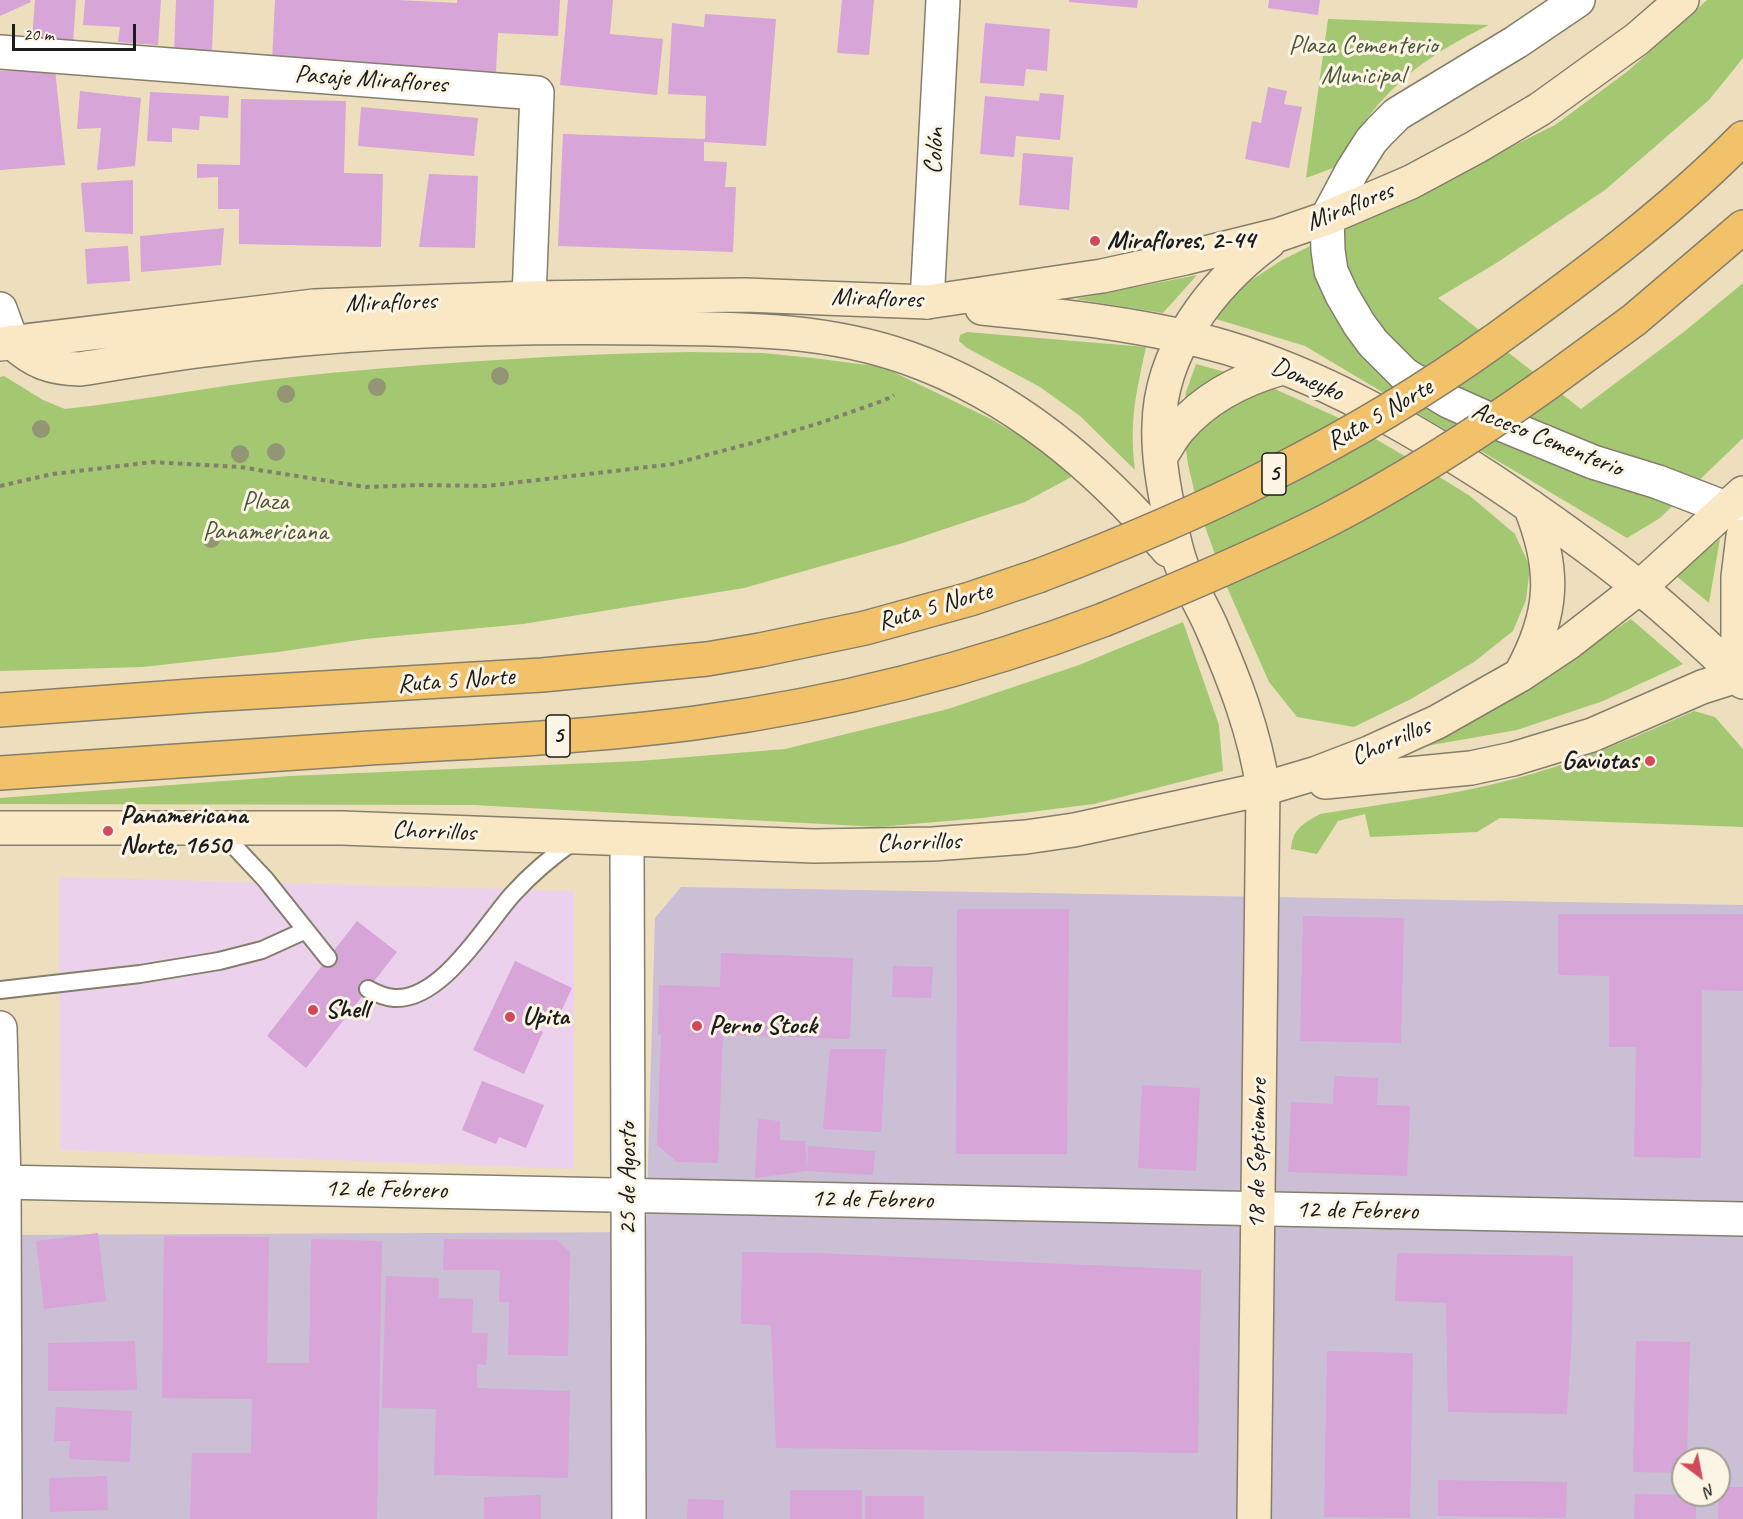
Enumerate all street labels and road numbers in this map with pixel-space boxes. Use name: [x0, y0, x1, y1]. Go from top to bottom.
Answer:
street label: Pasaje Miraflores: [294, 59, 448, 101]
street label: Colón: [918, 127, 952, 175]
street label: Miraflores: [1302, 175, 1398, 239]
street label: Miraflores: [831, 282, 923, 316]
street label: Miraflores: [345, 286, 437, 320]
street label: Domeyko: [1266, 351, 1348, 409]
street label: Ruta 5 Norte: [1321, 372, 1439, 458]
street label: Acceso Cementerio: [1467, 396, 1627, 484]
road number: 5: [1262, 453, 1286, 495]
street label: Ruta 5 Norte: [874, 576, 996, 638]
street label: Ruta 5 Norte: [396, 661, 516, 701]
street label: Chorrillos: [1346, 711, 1436, 773]
road number: 5: [546, 715, 570, 757]
street label: Chorrillos: [392, 815, 476, 849]
street label: Chorrillos: [877, 826, 961, 860]
street label: 18 de Septiembre: [1241, 1078, 1275, 1230]
street label: 25 de Agosto: [612, 1123, 644, 1235]
street label: 12 de Febrero: [325, 1173, 447, 1207]
street label: 12 de Febrero: [811, 1183, 933, 1217]
street label: 12 de Febrero: [1296, 1194, 1418, 1228]

